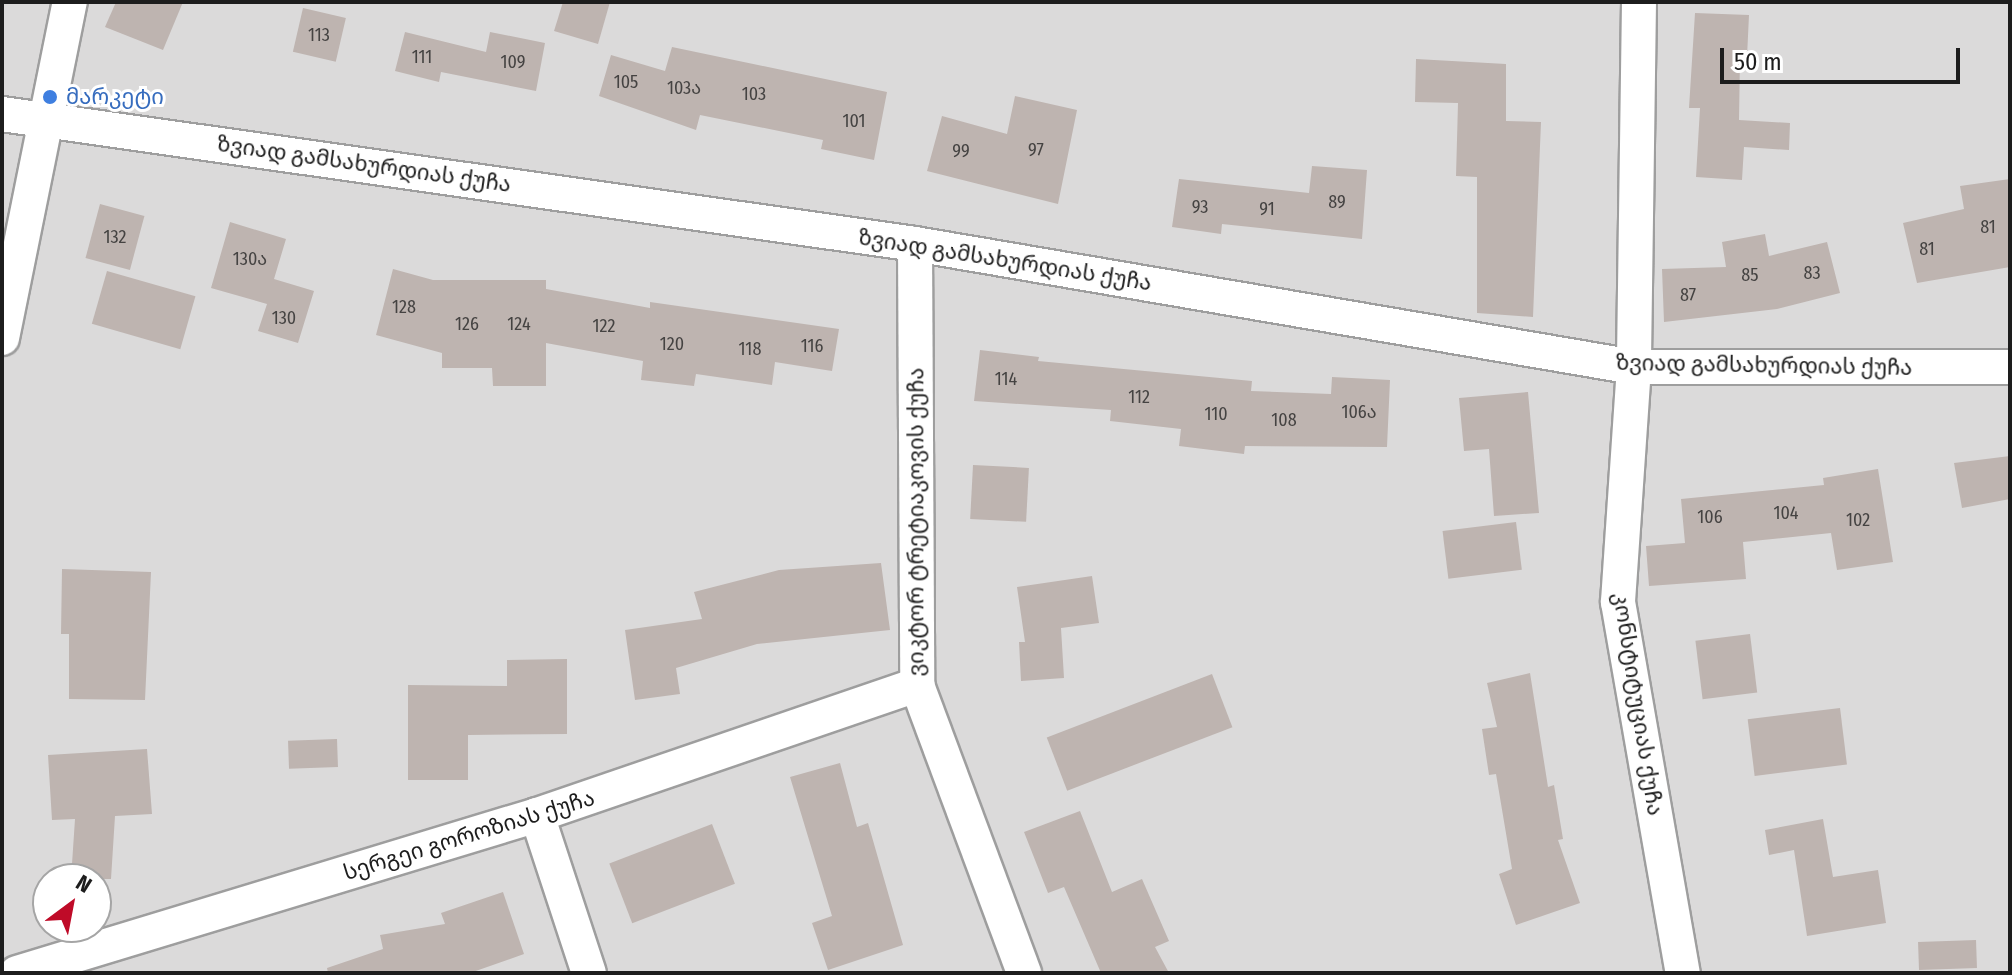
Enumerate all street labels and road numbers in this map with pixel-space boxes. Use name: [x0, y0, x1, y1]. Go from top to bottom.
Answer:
street label: ზვიად გამსახურდიას ქუჩა: [215, 130, 513, 198]
street label: ზვიად გამსახურდიას ქუჩა: [856, 224, 1154, 296]
street label: ზვიად გამსახურდიას ქუჩა: [1615, 349, 1913, 381]
street label: ვიკტორ ტრეტიაკოვის ქუჩა: [903, 368, 929, 676]
street label: კონსტიტუციას ქუჩა: [1607, 591, 1669, 817]
street label: სერგეი გოროზიას ქუჩა: [340, 784, 598, 886]

